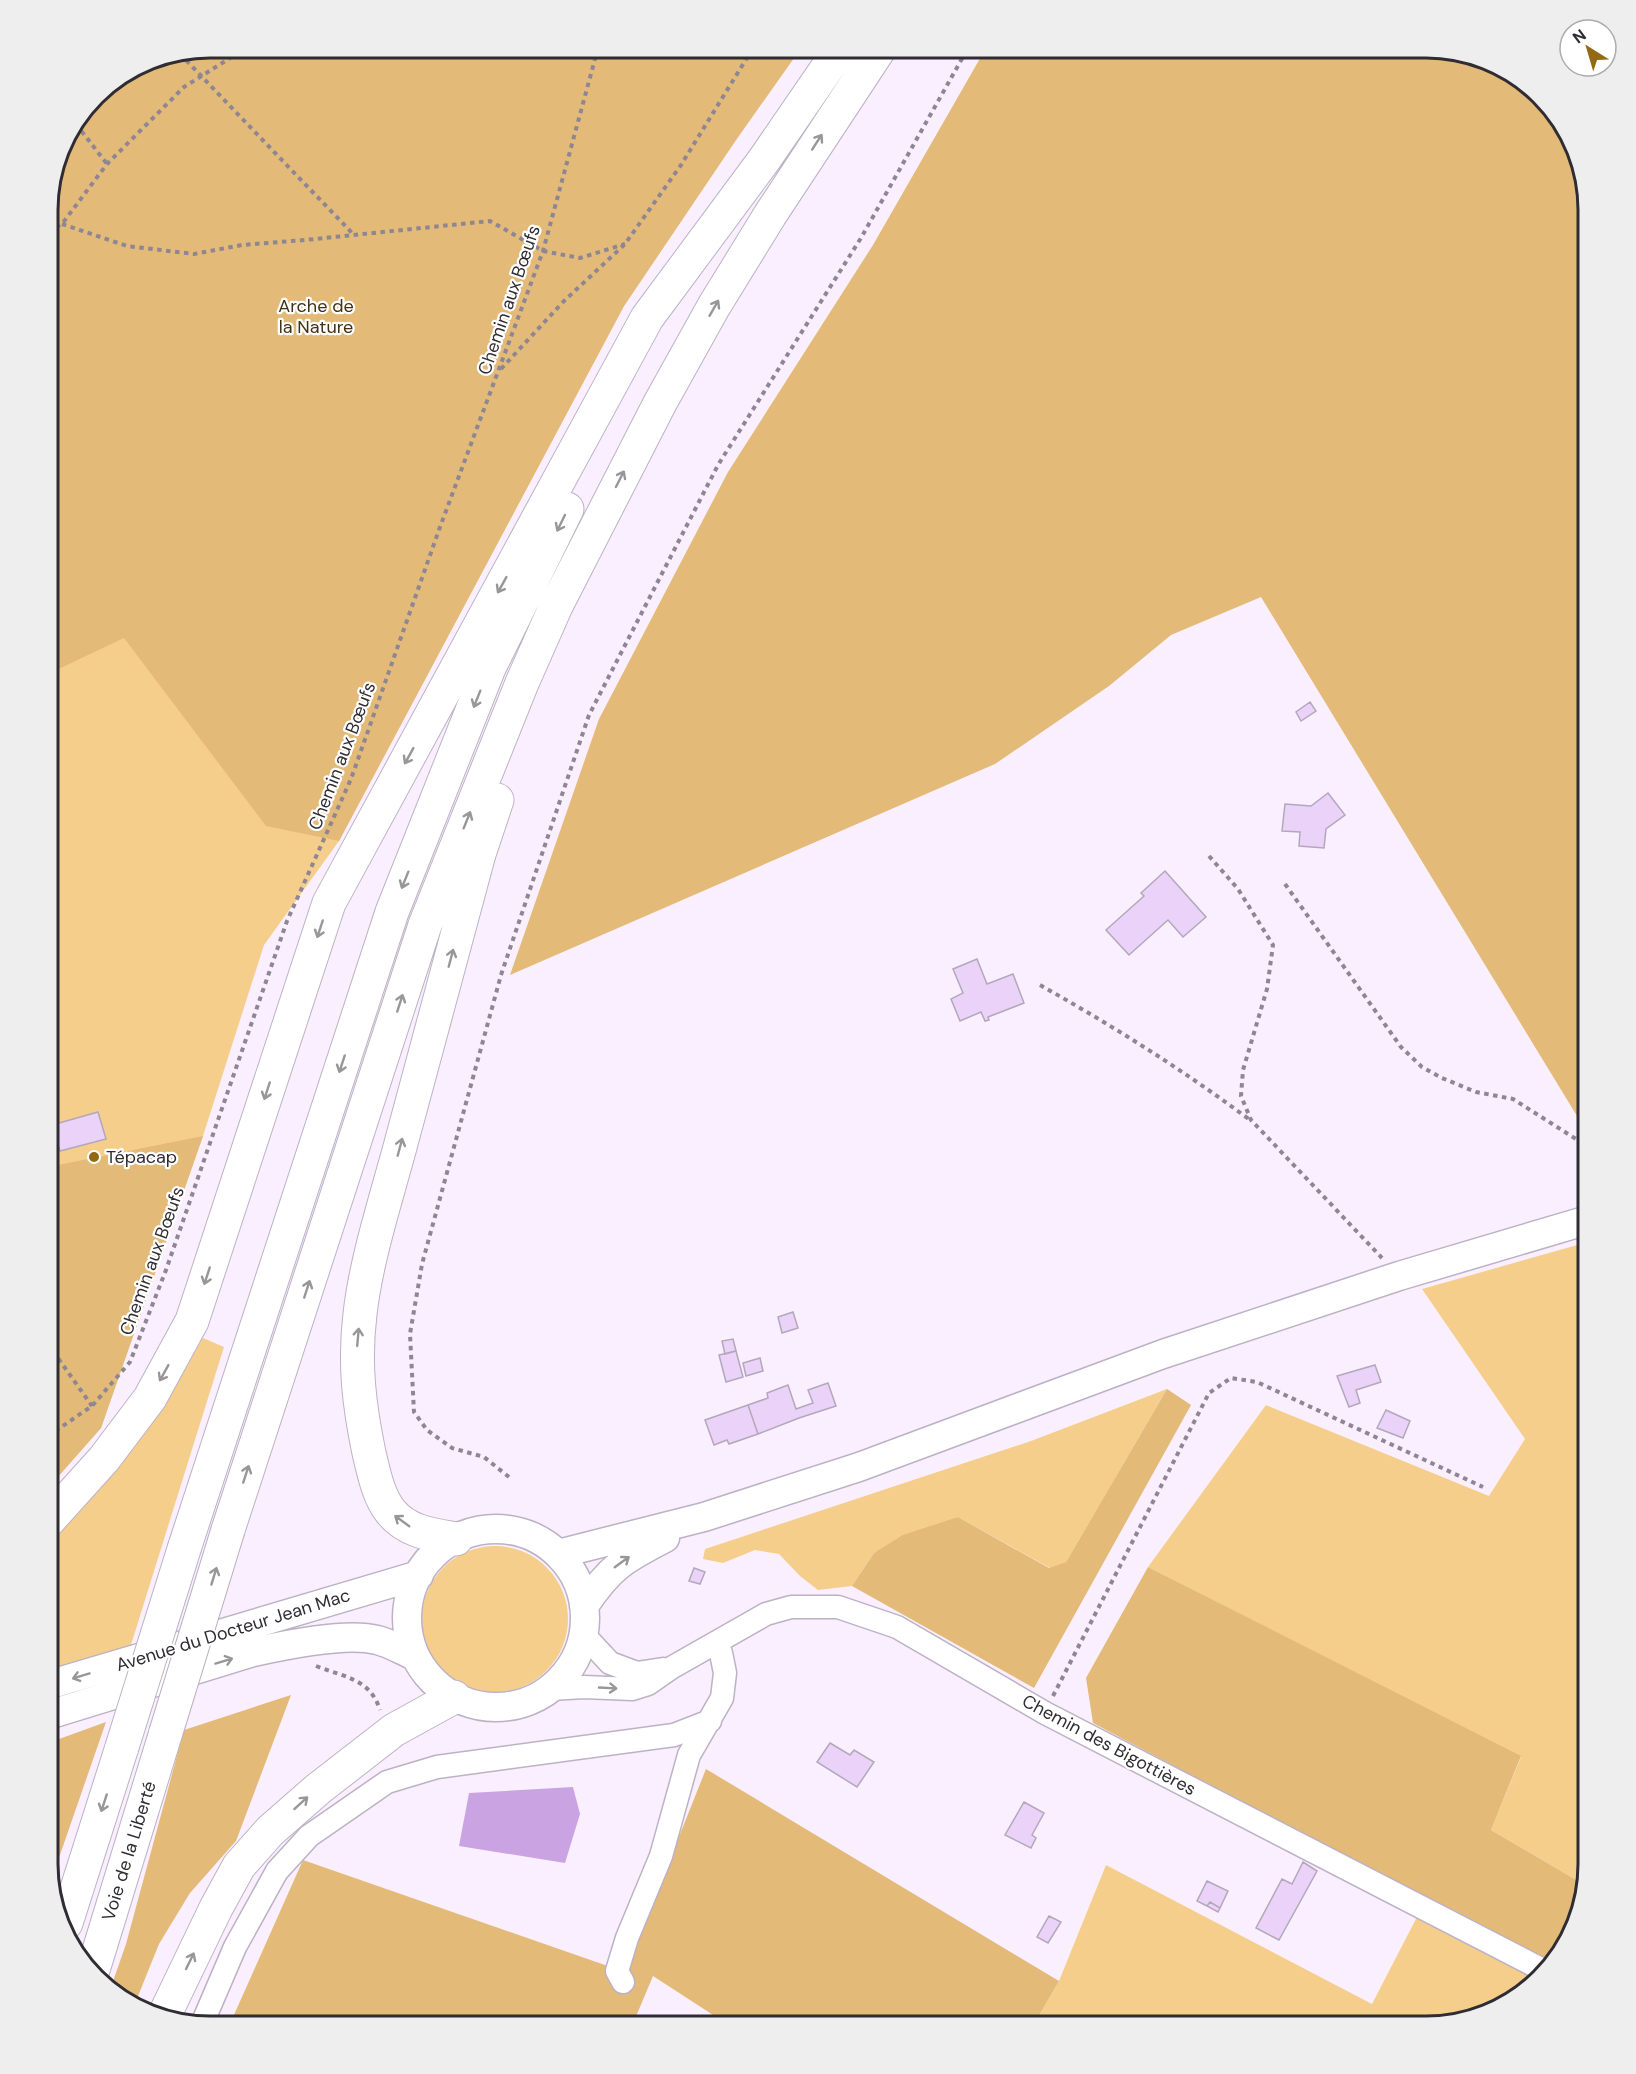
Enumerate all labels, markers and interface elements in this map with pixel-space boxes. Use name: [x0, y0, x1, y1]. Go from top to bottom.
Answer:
north arrow: [1558, 18, 1618, 78]
text: N: [1568, 25, 1590, 48]
one-way arrow: [810, 134, 823, 151]
street label: Chemin aux Bœufs: [472, 222, 546, 378]
park label: Arche de la Nature: [278, 294, 354, 339]
one-way arrow: [708, 300, 720, 317]
one-way arrow: [614, 471, 626, 488]
one-way arrow: [554, 513, 566, 531]
one-way arrow: [496, 575, 507, 593]
street label: Chemin aux Bœufs: [303, 679, 381, 833]
one-way arrow: [471, 689, 482, 707]
one-way arrow: [403, 747, 415, 764]
one-way arrow: [462, 812, 473, 830]
one-way arrow: [398, 870, 409, 888]
one-way arrow: [314, 919, 325, 938]
one-way arrow: [446, 949, 457, 968]
one-way arrow: [395, 994, 406, 1013]
one-way arrow: [336, 1054, 347, 1073]
one-way arrow: [261, 1081, 272, 1100]
one-way arrow: [395, 1137, 406, 1156]
place label: Tépacap: [106, 1145, 177, 1169]
marker: Tépacap: [87, 1150, 101, 1164]
street label: Chemin aux Bœufs: [114, 1183, 190, 1339]
one-way arrow: [200, 1266, 211, 1285]
one-way arrow: [302, 1280, 313, 1299]
one-way arrow: [352, 1327, 363, 1347]
one-way arrow: [158, 1363, 169, 1381]
one-way arrow: [242, 1465, 253, 1484]
one-way arrow: [394, 1515, 410, 1527]
one-way arrow: [614, 1556, 630, 1568]
one-way arrow: [209, 1567, 220, 1586]
street label: Avenue du Docteur Jean Mac: [113, 1583, 353, 1677]
one-way arrow: [215, 1655, 234, 1666]
one-way arrow: [72, 1671, 91, 1682]
one-way arrow: [598, 1683, 618, 1694]
street label: Chemin des Bigottières: [1018, 1689, 1200, 1801]
street label: Voie de la Liberté: [96, 1778, 162, 1924]
one-way arrow: [98, 1793, 109, 1812]
one-way arrow: [293, 1797, 309, 1810]
one-way arrow: [185, 1953, 197, 1971]

